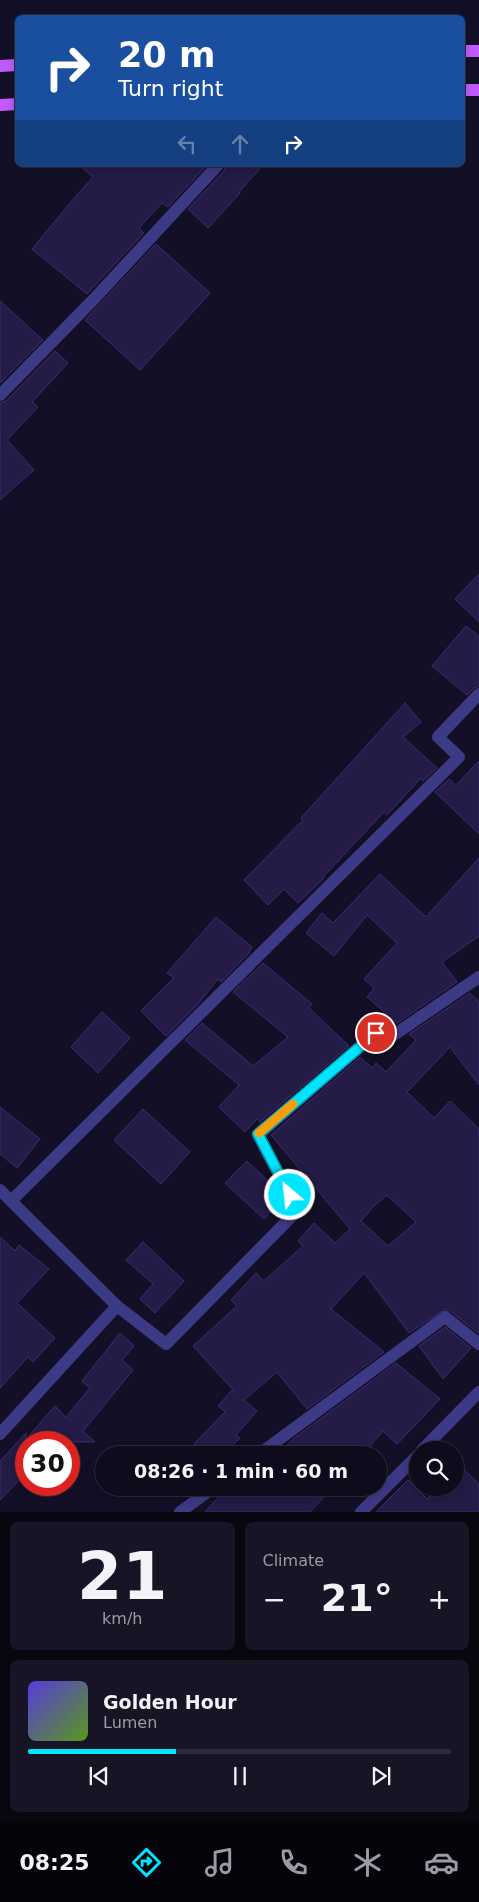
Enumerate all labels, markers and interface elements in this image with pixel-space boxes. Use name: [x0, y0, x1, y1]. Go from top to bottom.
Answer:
icon: right: [35, 35, 100, 100]
text: 20 m: [118, 35, 215, 75]
text: Turn right: [118, 76, 223, 101]
icon: left: [173, 130, 201, 158]
icon: ahead: [226, 130, 254, 158]
icon: right: [279, 130, 307, 158]
pin: [355, 1012, 397, 1054]
icon: arrive: [362, 1019, 390, 1047]
position arrow: [263, 1168, 315, 1220]
speed limit sign: 30: [15, 1431, 80, 1496]
map controls: [409, 1441, 464, 1496]
button: search: [409, 1441, 464, 1496]
text: 08:26 · 1 min · 60 m: [134, 1460, 348, 1482]
text: 21: [77, 1539, 167, 1614]
text: Climate: [263, 1551, 324, 1570]
text: 21°: [321, 1576, 393, 1620]
text: −: [263, 1583, 286, 1616]
text: +: [428, 1583, 451, 1616]
text: km/h: [102, 1609, 142, 1628]
text: Golden Hour: [103, 1691, 237, 1713]
text: Lumen: [103, 1713, 157, 1732]
icon: previous: [85, 1762, 113, 1790]
icon: pause: [226, 1762, 254, 1790]
icon: next: [367, 1762, 395, 1790]
icon: directions: [129, 1845, 164, 1880]
icon: music: [202, 1845, 237, 1880]
icon: phone: [276, 1845, 311, 1880]
icon: climate: [350, 1845, 385, 1880]
icon: car: [424, 1845, 459, 1880]
text: 08:25: [19, 1850, 90, 1875]

